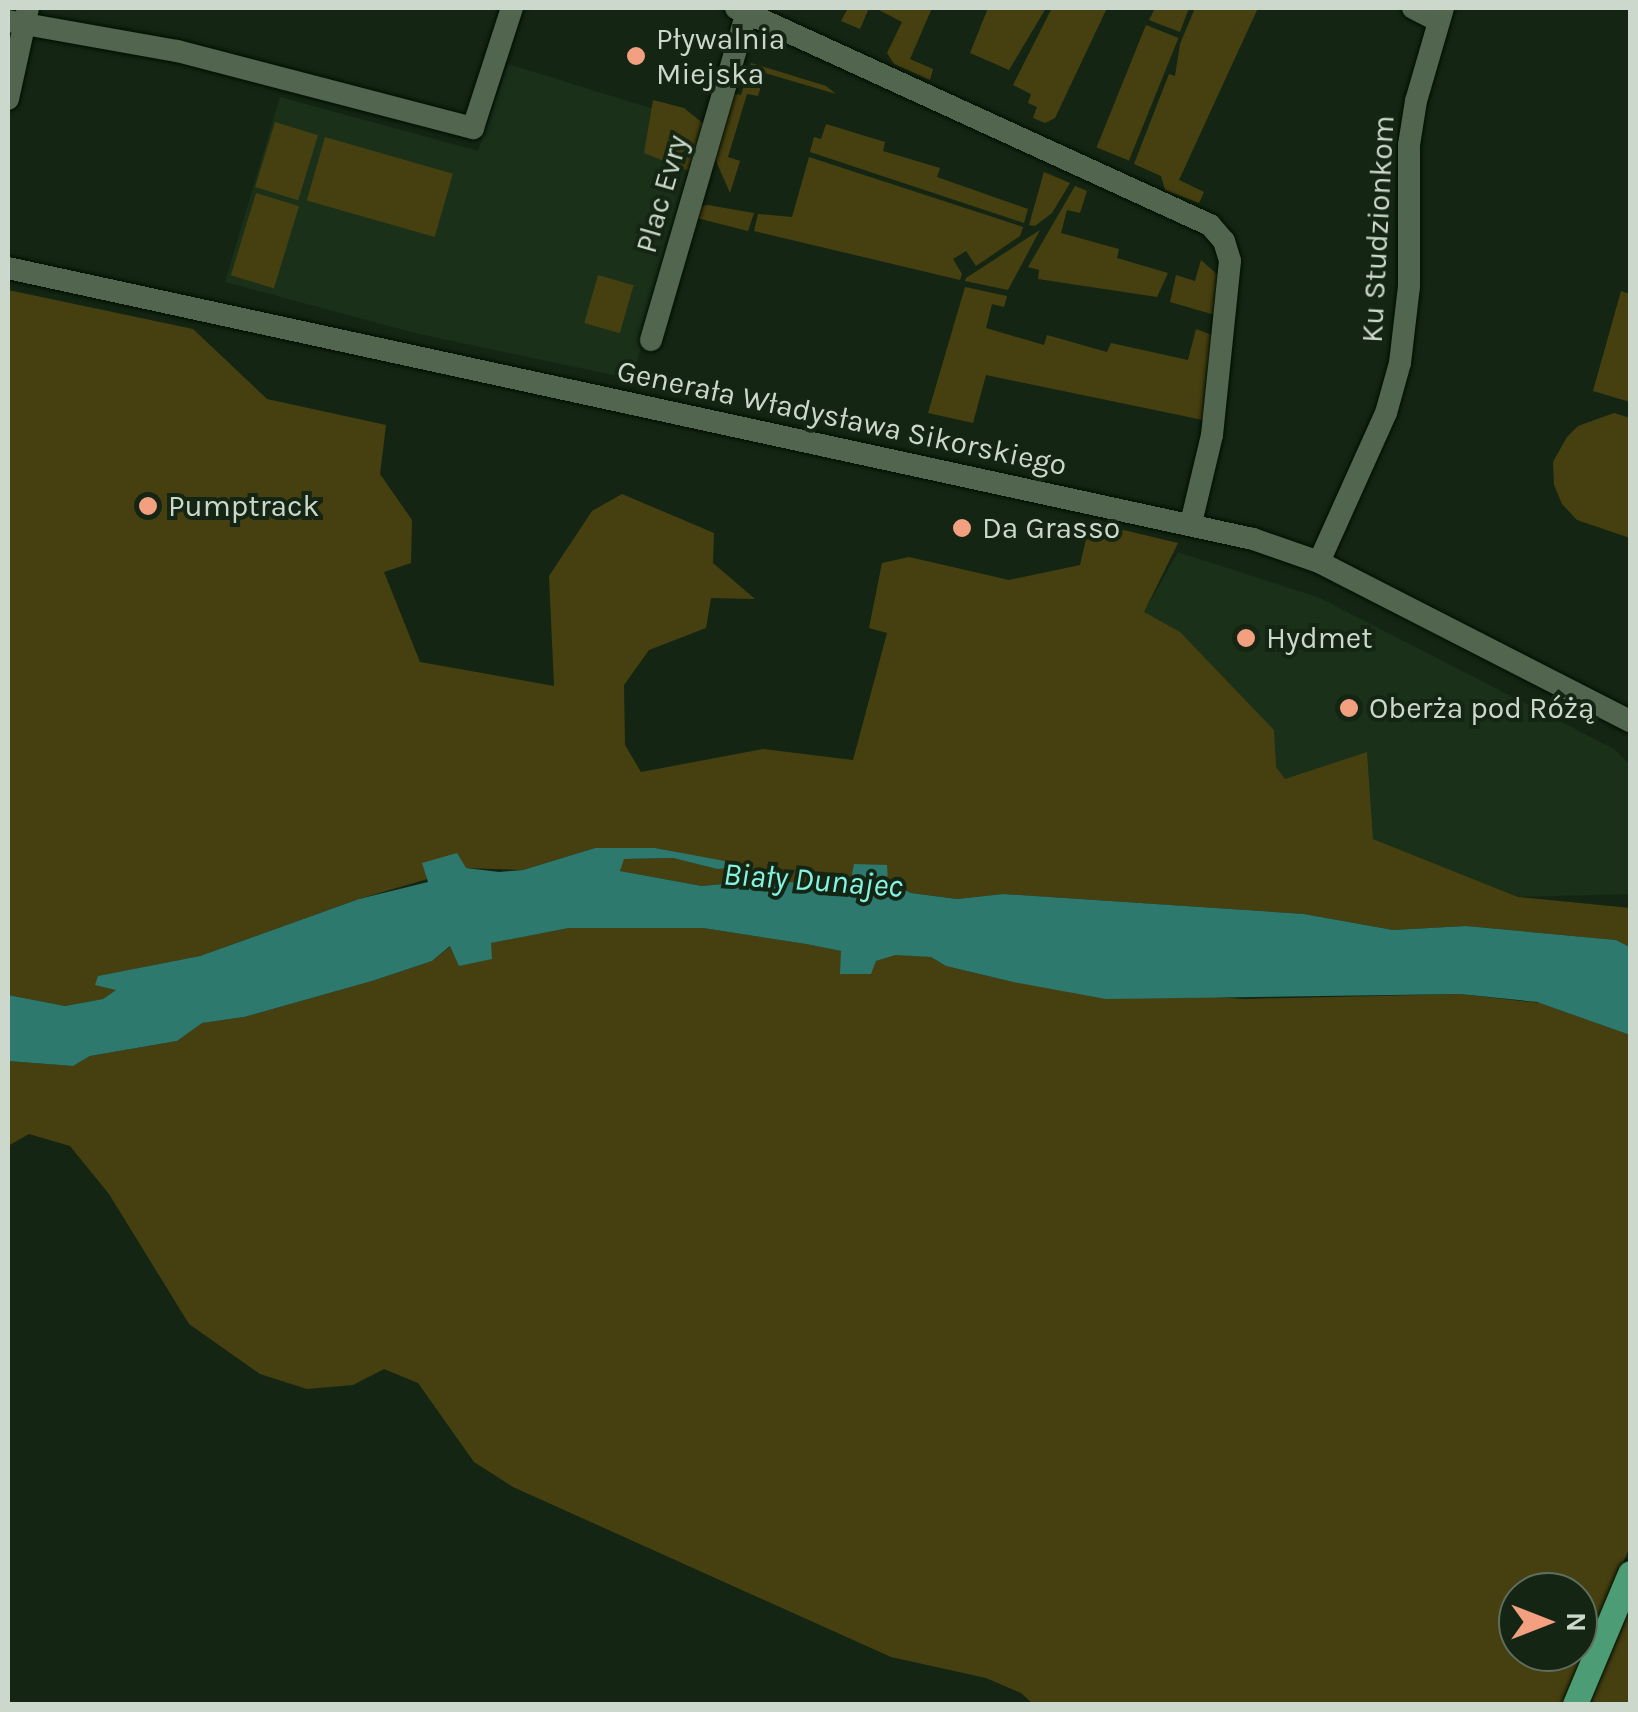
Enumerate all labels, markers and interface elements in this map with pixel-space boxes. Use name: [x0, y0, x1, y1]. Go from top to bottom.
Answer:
place label: Pływalnia Miejska: [656, 21, 785, 92]
marker: Pływalnia Miejska: [625, 45, 647, 67]
street label: Ku Studzionkom: [1354, 114, 1402, 344]
street label: Plac Evry: [628, 131, 696, 257]
street label: Generała Władysława Sikorskiego: [614, 353, 1070, 483]
place label: Pumptrack: [168, 488, 319, 524]
marker: Pumptrack: [137, 495, 159, 517]
place label: Da Grasso: [982, 510, 1120, 546]
marker: Da Grasso: [951, 517, 973, 539]
place label: Hydmet: [1266, 620, 1373, 656]
marker: Hydmet: [1235, 627, 1257, 649]
place label: Oberża pod Różą: [1369, 690, 1595, 726]
marker: Oberża pod Różą: [1338, 697, 1360, 719]
water label: Biały Dunajec: [722, 856, 904, 906]
north arrow: [1498, 1572, 1598, 1672]
text: N: [1560, 1612, 1593, 1632]

